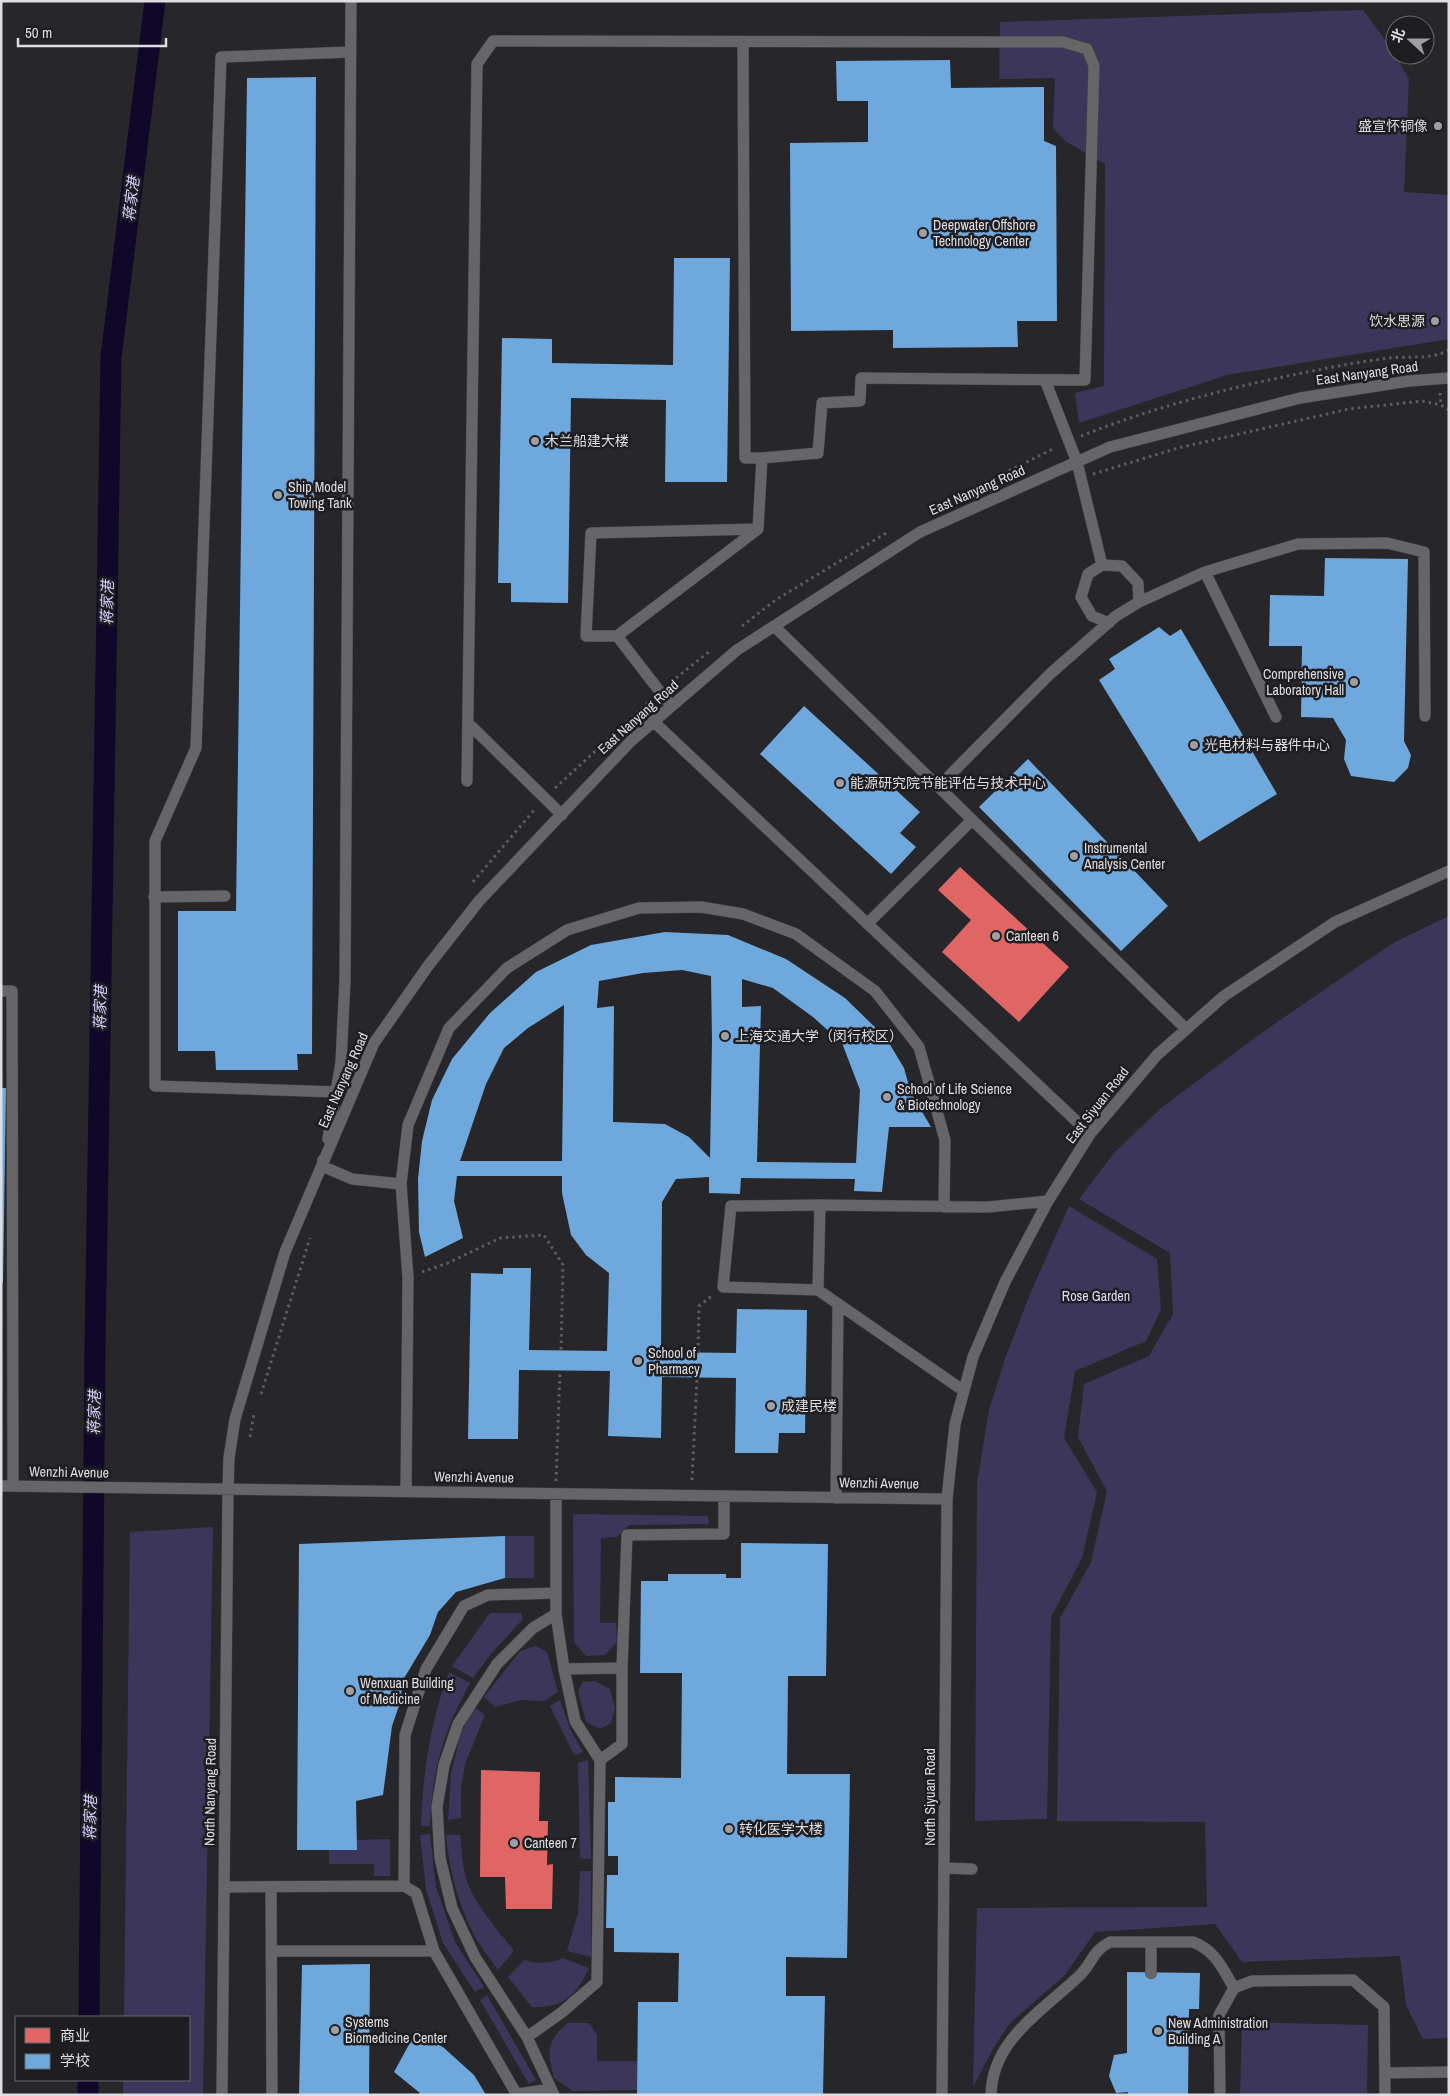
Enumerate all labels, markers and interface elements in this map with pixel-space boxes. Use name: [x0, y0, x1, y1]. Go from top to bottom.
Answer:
scale bar: [18, 15, 165, 47]
north arrow: [1385, 15, 1435, 65]
text: 50 m: [25, 22, 52, 43]
text: 北: [1387, 26, 1409, 45]
place label: 盛宣怀铜像: [1358, 117, 1428, 135]
marker: 盛宣怀铜像: [1432, 120, 1444, 132]
water label: 蒋家港: [118, 173, 144, 223]
place label: Deepwater Offshore Technology Center: [933, 216, 1036, 250]
marker: Deepwater Offshore Technology Center: [917, 227, 929, 239]
place label: 饮水思源: [1369, 312, 1425, 330]
marker: 饮水思源: [1429, 315, 1441, 327]
street label: East Nanyang Road: [1315, 357, 1419, 389]
place label: 木兰船建大楼: [545, 432, 629, 450]
marker: 木兰船建大楼: [529, 435, 541, 447]
street label: East Nanyang Road: [926, 461, 1028, 519]
place label: Ship Model Towing Tank: [288, 478, 352, 512]
marker: Ship Model Towing Tank: [272, 489, 284, 501]
water label: 蒋家港: [96, 578, 118, 626]
place label: Comprehensive Laboratory Hall: [1263, 665, 1344, 699]
street label: East Nanyang Road: [594, 676, 682, 758]
marker: Comprehensive Laboratory Hall: [1348, 676, 1360, 688]
place label: 光电材料与器件中心: [1204, 736, 1330, 754]
marker: 光电材料与器件中心: [1188, 739, 1200, 751]
place label: 能源研究院节能评估与技术中心: [850, 774, 1046, 792]
marker: 能源研究院节能评估与技术中心: [834, 777, 846, 789]
place label: Instrumental Analysis Center: [1083, 839, 1165, 873]
marker: Instrumental Analysis Center: [1068, 850, 1080, 862]
place label: Canteen 6: [1006, 927, 1059, 945]
marker: Canteen 6: [990, 930, 1002, 942]
water label: 蒋家港: [89, 983, 111, 1031]
place label: 上海交通大学（闵行校区）: [735, 1027, 903, 1045]
street label: East Nanyang Road: [314, 1029, 372, 1131]
marker: 上海交通大学（闵行校区）: [719, 1030, 731, 1042]
street label: East Siyuan Road: [1061, 1063, 1133, 1147]
place label: School of Life Science & Biotechnology: [897, 1080, 1012, 1114]
marker: School of Life Science & Biotechnology: [881, 1091, 893, 1103]
park label: Rose Garden: [1062, 1287, 1130, 1305]
place label: School of Pharmacy: [648, 1344, 700, 1378]
marker: School of Pharmacy: [632, 1355, 644, 1367]
water label: 蒋家港: [83, 1388, 105, 1436]
place label: 成建民楼: [781, 1397, 837, 1415]
marker: 成建民楼: [765, 1400, 777, 1412]
street label: Wenzhi Avenue: [29, 1462, 109, 1482]
street label: Wenzhi Avenue: [434, 1467, 514, 1487]
street label: Wenzhi Avenue: [839, 1473, 919, 1493]
place label: Wenxuan Building of Medicine: [360, 1674, 454, 1708]
marker: Wenxuan Building of Medicine: [344, 1685, 356, 1697]
street label: North Nanyang Road: [200, 1738, 220, 1846]
street label: North Siyuan Road: [921, 1748, 939, 1846]
water label: 蒋家港: [79, 1793, 101, 1841]
place label: 转化医学大楼: [739, 1820, 823, 1838]
marker: 转化医学大楼: [723, 1823, 735, 1835]
place label: Canteen 7: [524, 1834, 577, 1852]
marker: Canteen 7: [508, 1837, 520, 1849]
place label: Systems Biomedicine Center: [345, 2013, 447, 2047]
place label: New Administration Building A: [1168, 2014, 1268, 2048]
legend: [15, 2016, 190, 2081]
marker: Systems Biomedicine Center: [329, 2024, 341, 2036]
text: 商业: [60, 2025, 90, 2046]
marker: New Administration Building A: [1152, 2025, 1164, 2037]
text: 学校: [60, 2050, 90, 2071]

